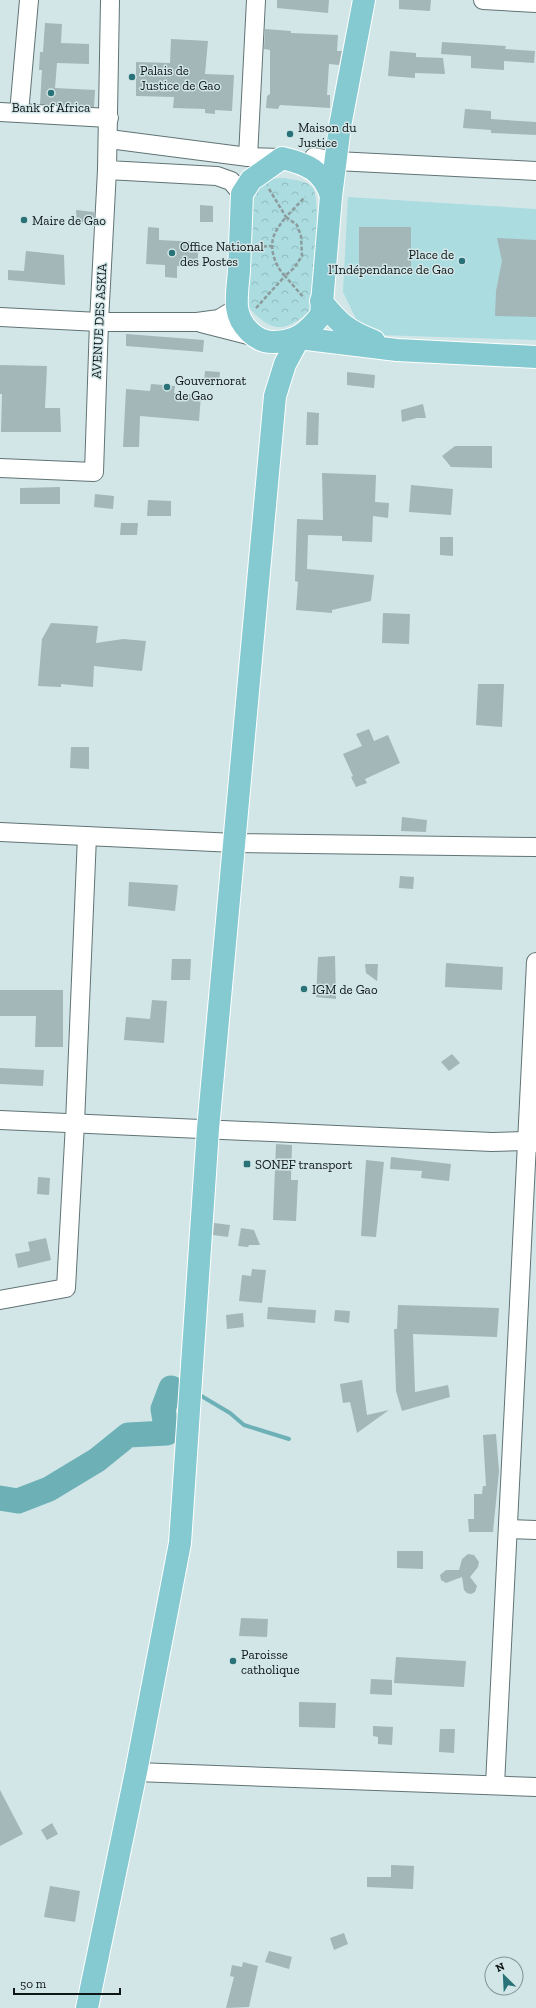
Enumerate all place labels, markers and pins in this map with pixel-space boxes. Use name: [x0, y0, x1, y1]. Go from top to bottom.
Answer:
place label: Palais de Justice de Gao: [140, 63, 221, 93]
marker: Palais de Justice de Gao: [127, 72, 137, 82]
marker: Bank of Africa: [46, 88, 56, 98]
place label: Bank of Africa: [12, 100, 91, 115]
place label: Maison du Justice: [298, 120, 357, 150]
marker: Maison du Justice: [285, 129, 295, 139]
place label: Maire de Gao: [32, 213, 106, 228]
marker: Maire de Gao: [19, 215, 29, 225]
place label: Office National des Postes: [180, 239, 264, 269]
place label: Place de l'Indépendance de Gao: [329, 247, 454, 277]
marker: Office National des Postes: [167, 248, 177, 258]
marker: Place de l'Indépendance de Gao: [457, 256, 467, 266]
place label: Gouvernorat de Gao: [175, 373, 247, 403]
marker: Gouvernorat de Gao: [162, 382, 172, 392]
place label: IGM de Gao: [312, 982, 378, 997]
marker: IGM de Gao: [299, 984, 309, 994]
place label: SONEF transport: [255, 1157, 352, 1172]
marker: SONEF transport: [242, 1159, 252, 1169]
place label: Paroisse catholique: [241, 1647, 300, 1677]
marker: Paroisse catholique: [228, 1656, 238, 1666]

